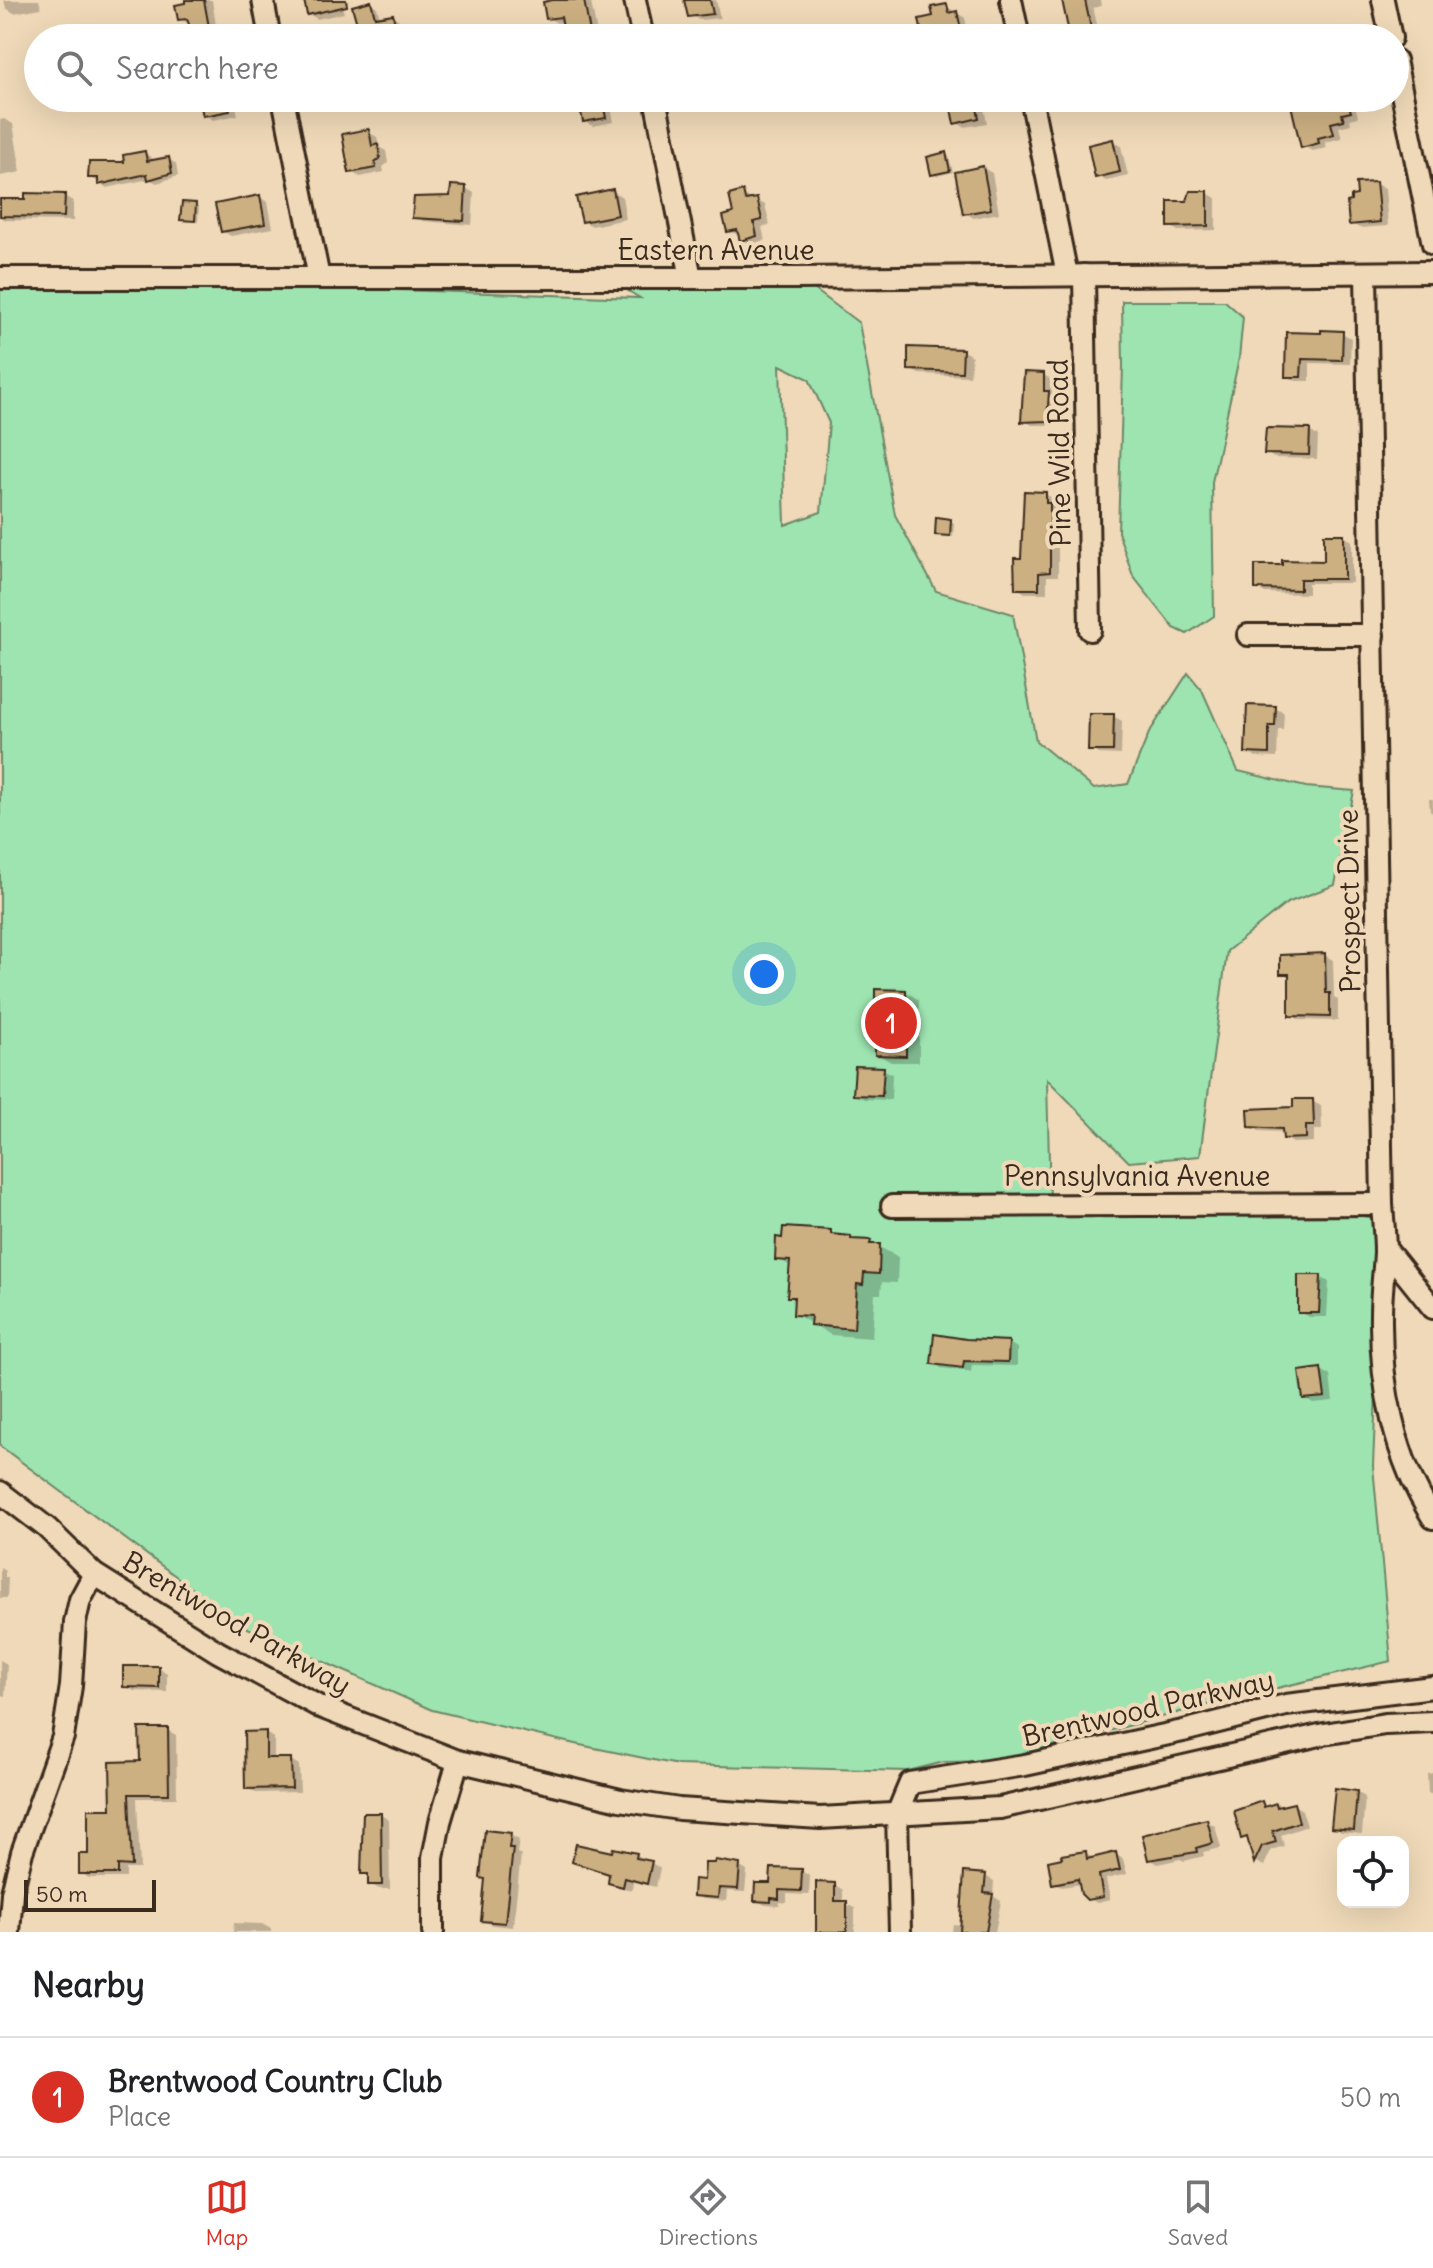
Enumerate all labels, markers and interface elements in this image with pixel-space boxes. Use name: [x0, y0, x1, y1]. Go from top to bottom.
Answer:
search box: [24, 24, 1409, 112]
icon: search: [52, 46, 96, 90]
text: Search here: [116, 49, 279, 87]
street label: Eastern Avenue: [617, 232, 815, 268]
street label: Pine Wild Road: [1039, 359, 1079, 547]
street label: Prospect Drive: [1329, 809, 1369, 993]
your location: [744, 954, 784, 994]
pin: 1: [865, 993, 917, 1053]
street label: Pennsylvania Avenue: [1004, 1158, 1270, 1194]
street label: Brentwood Parkway: [116, 1543, 358, 1703]
street label: Brentwood Parkway: [1018, 1661, 1278, 1755]
map controls: [1337, 1836, 1409, 1908]
button: locate: [1337, 1836, 1409, 1908]
scale bar: [24, 1876, 156, 1912]
text: 50 m: [36, 1880, 88, 1908]
text: Nearby: [32, 1963, 145, 2006]
text: Brentwood Country Club: [108, 2062, 442, 2100]
text: 1: [53, 2081, 63, 2114]
text: 50 m: [1340, 2081, 1401, 2114]
text: Place: [108, 2100, 171, 2133]
tab: Map: [205, 2175, 249, 2251]
tab: Directions: [659, 2175, 758, 2251]
tab: Saved: [1168, 2175, 1228, 2251]

